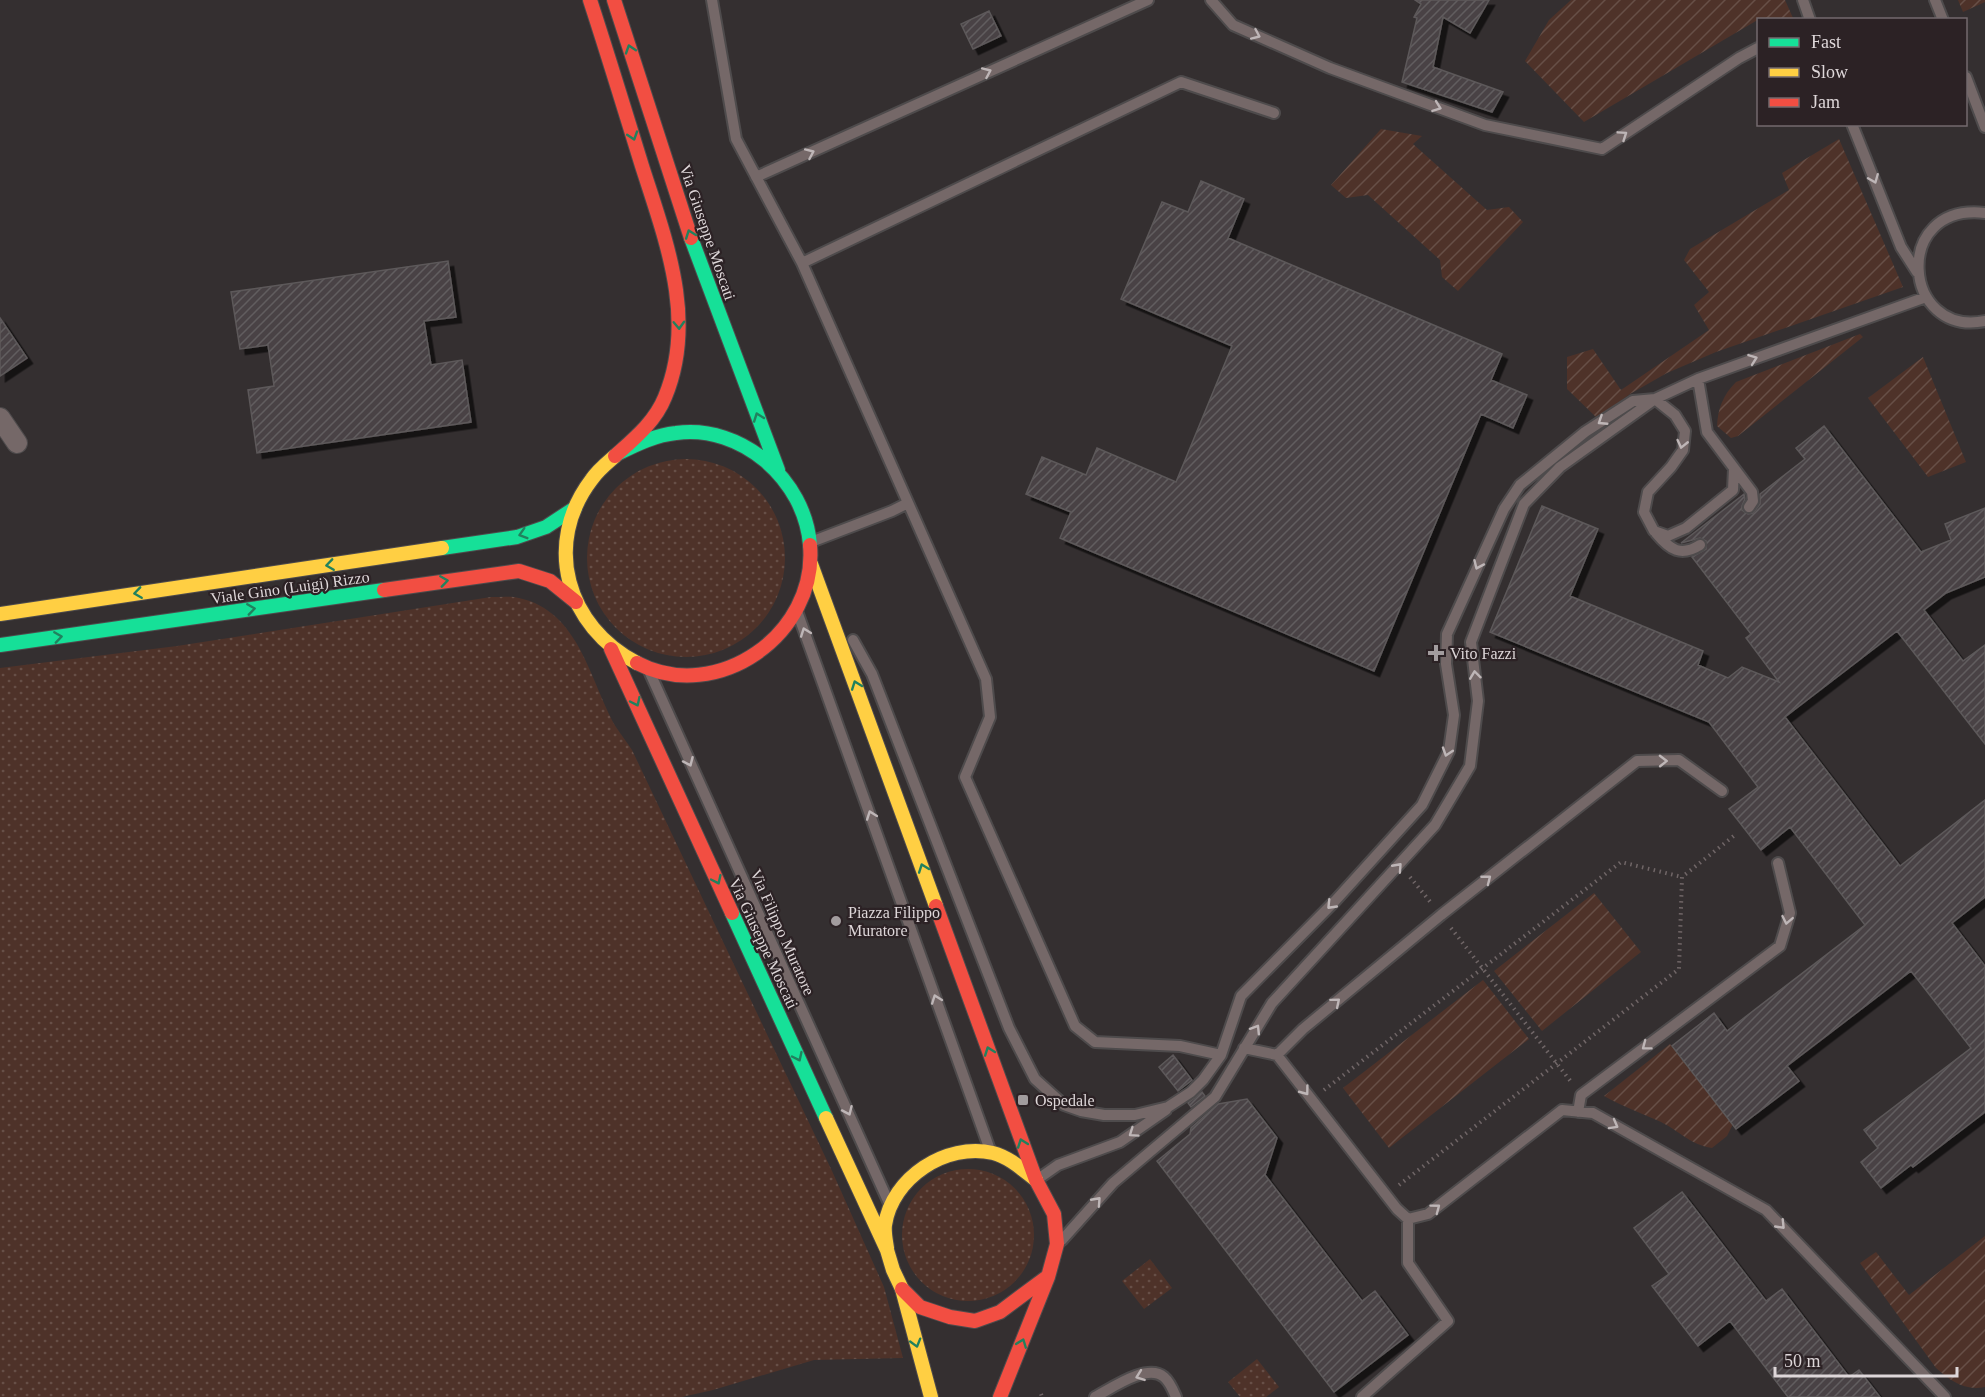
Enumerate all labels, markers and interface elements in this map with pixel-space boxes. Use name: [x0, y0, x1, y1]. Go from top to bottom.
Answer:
legend: [1757, 18, 1967, 126]
one-way arrow: [1250, 28, 1261, 40]
text: Fast: [1811, 32, 1841, 52]
one-way arrow: [624, 44, 637, 55]
text: Slow: [1811, 62, 1848, 82]
one-way arrow: [981, 68, 992, 80]
text: Jam: [1811, 92, 1840, 112]
one-way arrow: [1431, 100, 1442, 113]
one-way arrow: [626, 130, 638, 141]
one-way arrow: [1616, 131, 1627, 142]
one-way arrow: [803, 148, 814, 160]
street label: Via Giuseppe Moscati: [675, 162, 739, 303]
one-way arrow: [1867, 173, 1879, 184]
one-way arrow: [685, 230, 697, 241]
one-way arrow: [672, 320, 685, 329]
one-way arrow: [1747, 354, 1758, 367]
one-way arrow: [753, 412, 765, 423]
one-way arrow: [1598, 413, 1609, 424]
one-way arrow: [1677, 439, 1690, 449]
one-way arrow: [518, 527, 529, 539]
one-way arrow: [326, 558, 335, 570]
one-way arrow: [1474, 559, 1486, 570]
street label: Viale Gino (Luigi) Rizzo: [210, 568, 371, 608]
one-way arrow: [439, 576, 449, 588]
one-way arrow: [133, 587, 142, 599]
one-way arrow: [246, 604, 256, 616]
one-way arrow: [799, 627, 812, 638]
one-way arrow: [53, 631, 63, 643]
marker: Vito Fazzi: [1427, 644, 1445, 662]
place label: Vito Fazzi: [1450, 645, 1517, 662]
one-way arrow: [1469, 671, 1482, 680]
one-way arrow: [851, 680, 864, 691]
one-way arrow: [628, 696, 640, 707]
one-way arrow: [1442, 746, 1455, 757]
one-way arrow: [1658, 754, 1667, 767]
one-way arrow: [681, 755, 693, 766]
one-way arrow: [865, 811, 878, 821]
one-way arrow: [917, 863, 930, 874]
one-way arrow: [1390, 863, 1401, 874]
street label: Via Filippo Muratore: [746, 867, 818, 998]
one-way arrow: [710, 873, 722, 884]
street label: Via Giuseppe Moscati: [725, 875, 802, 1012]
one-way arrow: [1480, 875, 1491, 886]
one-way arrow: [1327, 898, 1338, 909]
place label: Piazza Filippo Muratore: [848, 904, 940, 939]
marker: Piazza Filippo Muratore: [829, 914, 843, 928]
one-way arrow: [1781, 914, 1794, 924]
one-way arrow: [931, 994, 944, 1005]
one-way arrow: [1329, 998, 1340, 1009]
one-way arrow: [1248, 1025, 1260, 1035]
one-way arrow: [1642, 1039, 1653, 1050]
one-way arrow: [984, 1047, 997, 1057]
one-way arrow: [791, 1050, 803, 1061]
one-way arrow: [1297, 1085, 1308, 1096]
place label: Ospedale: [1035, 1092, 1095, 1110]
marker: Ospedale: [1016, 1093, 1030, 1107]
one-way arrow: [841, 1105, 853, 1116]
one-way arrow: [1608, 1118, 1619, 1129]
one-way arrow: [1128, 1126, 1139, 1137]
one-way arrow: [1017, 1138, 1030, 1149]
one-way arrow: [1090, 1197, 1101, 1208]
one-way arrow: [1429, 1204, 1440, 1215]
one-way arrow: [1774, 1219, 1785, 1229]
one-way arrow: [909, 1337, 921, 1348]
one-way arrow: [1014, 1338, 1027, 1348]
scale bar: [1775, 1340, 1956, 1378]
text: 50 m: [1784, 1351, 1821, 1371]
one-way arrow: [1135, 1368, 1146, 1381]

